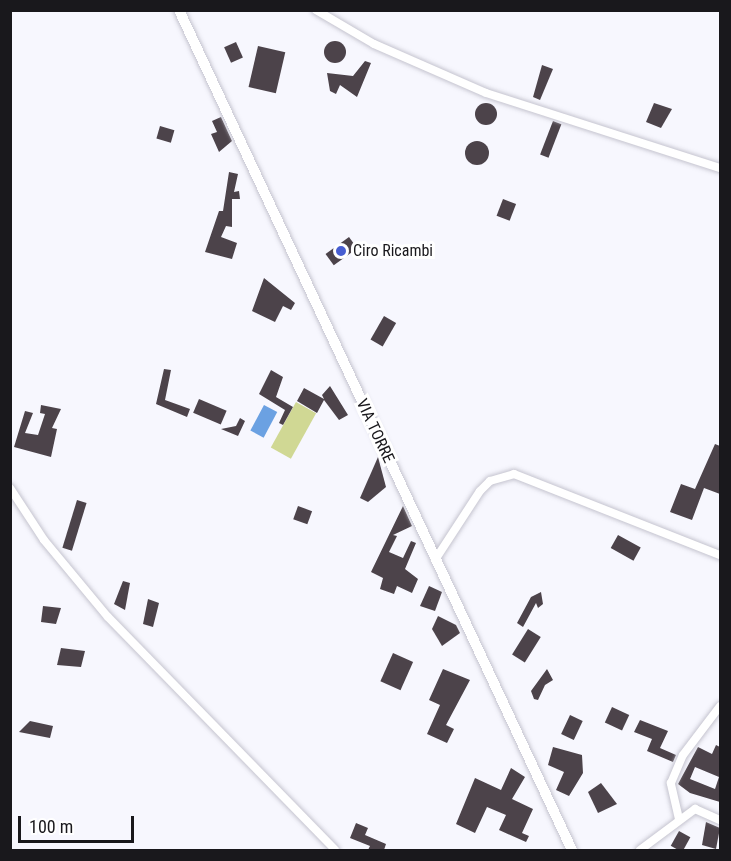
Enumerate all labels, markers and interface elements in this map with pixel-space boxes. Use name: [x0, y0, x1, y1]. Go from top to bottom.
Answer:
place label: Ciro Ricambi: [353, 241, 433, 261]
marker: Ciro Ricambi: [334, 244, 348, 258]
street label: VIA TORRE: [352, 396, 398, 466]
scale bar: [21, 804, 136, 842]
text: 100 m: [29, 816, 73, 837]

